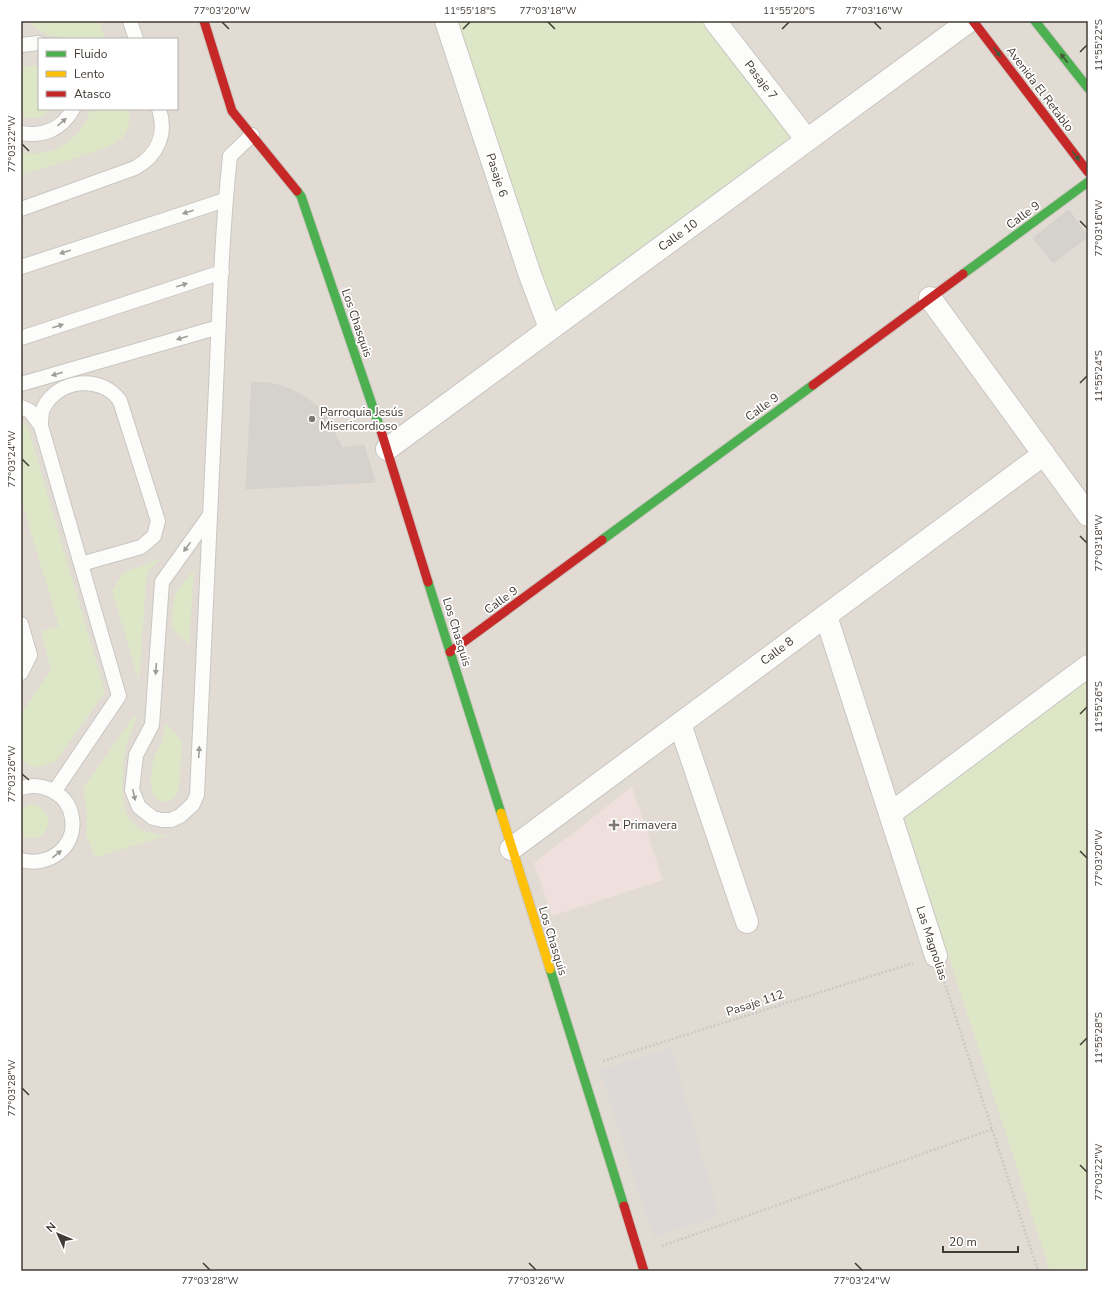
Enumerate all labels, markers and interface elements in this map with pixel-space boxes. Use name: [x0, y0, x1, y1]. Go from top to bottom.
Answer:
text: 77°03'20"W: [194, 4, 250, 18]
text: 11°55'18"S: [444, 4, 496, 18]
text: 77°03'18"W: [520, 4, 576, 18]
text: 11°55'20"S: [763, 4, 815, 18]
text: 77°03'16"W: [846, 4, 902, 18]
text: 11°55'22"S: [1092, 19, 1106, 71]
legend: [38, 38, 178, 110]
street label: Avenida El Retablo: [1003, 43, 1077, 135]
text: Fluido: [74, 46, 108, 62]
one-way arrow: [993, 47, 1001, 58]
one-way arrow: [1060, 52, 1068, 63]
street label: Pasaje 7: [741, 57, 781, 103]
text: Lento: [74, 66, 105, 82]
text: Atasco: [74, 86, 111, 102]
text: 77°03'22"W: [5, 116, 19, 172]
one-way arrow: [57, 118, 68, 127]
one-way arrow: [1071, 150, 1080, 161]
street label: Pasaje 6: [482, 151, 512, 199]
street label: Calle 9: [1003, 197, 1043, 233]
text: 77°03'16"W: [1092, 200, 1106, 256]
one-way arrow: [182, 209, 194, 215]
street label: Calle 10: [655, 215, 701, 255]
one-way arrow: [59, 250, 71, 256]
one-way arrow: [176, 282, 188, 288]
street label: Los Chasquis: [338, 287, 376, 360]
one-way arrow: [52, 322, 64, 328]
one-way arrow: [175, 335, 187, 341]
text: 11°55'24"S: [1092, 350, 1106, 402]
one-way arrow: [50, 371, 62, 377]
street label: Calle 9: [742, 389, 782, 425]
place label: Parroquia Jesús Misericordioso: [320, 404, 404, 434]
marker: Parroquia Jesús Misericordioso: [307, 414, 317, 424]
text: 77°03'24"W: [5, 431, 19, 487]
text: 77°03'18"W: [1092, 515, 1106, 571]
one-way arrow: [184, 542, 192, 552]
street label: Calle 9: [481, 582, 521, 618]
street label: Los Chasquis: [439, 596, 475, 669]
street label: Calle 8: [757, 633, 797, 669]
one-way arrow: [152, 663, 159, 675]
text: 11°55'26"S: [1092, 681, 1106, 733]
text: 77°03'26"W: [5, 746, 19, 802]
one-way arrow: [195, 746, 202, 759]
one-way arrow: [131, 788, 137, 801]
place label: Primavera: [623, 817, 677, 833]
marker: Primavera: [608, 819, 620, 831]
text: 77°03'20"W: [1092, 830, 1106, 886]
one-way arrow: [52, 849, 63, 858]
street label: Las Magnolias: [912, 904, 952, 982]
street label: Los Chasquis: [535, 905, 571, 978]
street label: Pasaje 112: [724, 986, 786, 1020]
text: 11°55'28"S: [1092, 1012, 1106, 1064]
text: 77°03'28"W: [5, 1060, 19, 1116]
text: 77°03'22"W: [1092, 1144, 1106, 1200]
north arrow: [38, 1214, 78, 1254]
text: N: [43, 1219, 59, 1236]
scale bar: [943, 1228, 1018, 1254]
text: 20 m: [949, 1234, 977, 1250]
text: 77°03'28"W: [182, 1274, 238, 1288]
text: 77°03'26"W: [508, 1274, 564, 1288]
text: 77°03'24"W: [834, 1274, 890, 1288]

